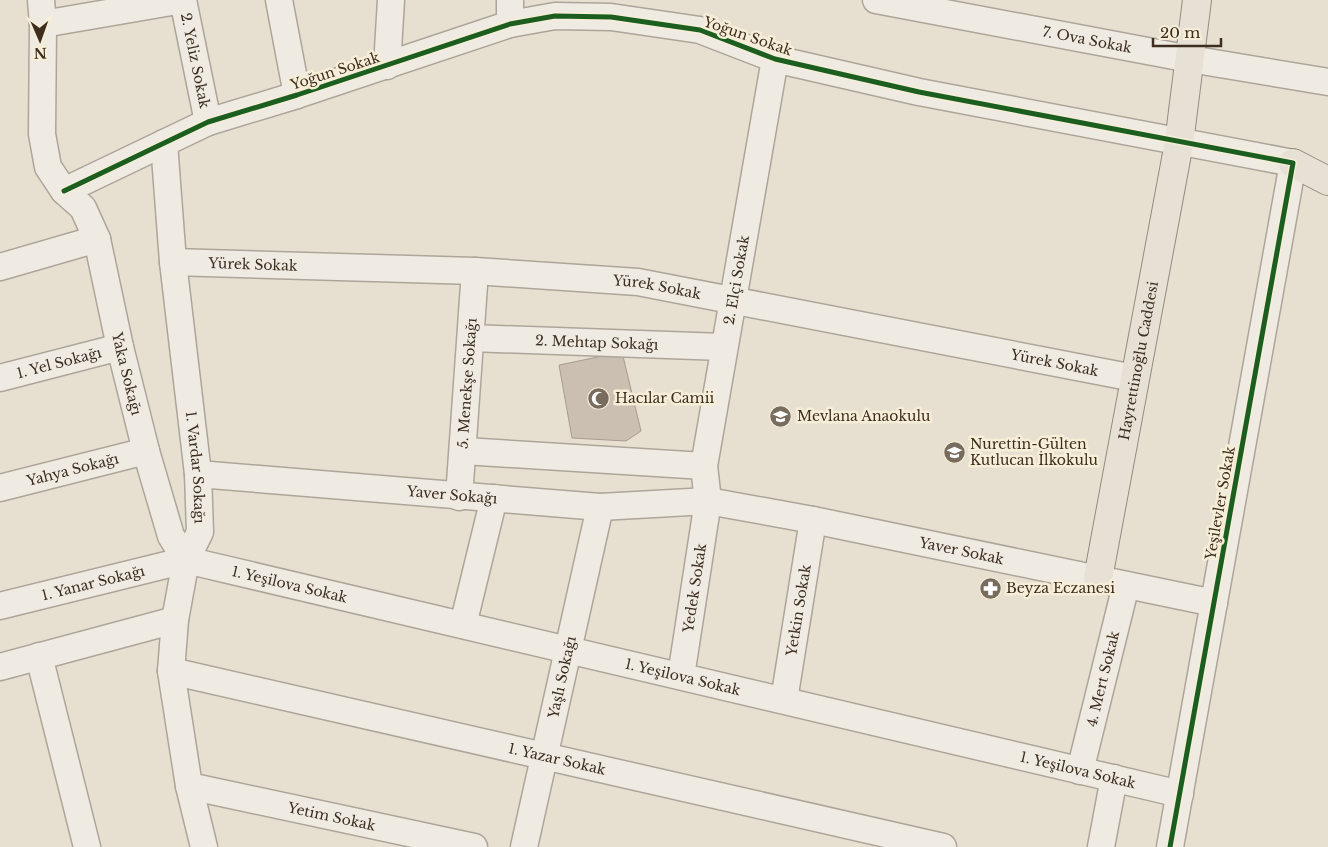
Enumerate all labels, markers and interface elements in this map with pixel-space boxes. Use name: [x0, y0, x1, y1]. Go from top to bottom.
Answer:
street label: 2. Yeliz Sokak: [177, 11, 214, 110]
street label: Yoğun Sokak: [700, 12, 795, 60]
north arrow: [15, 15, 65, 65]
scale bar: [1153, 15, 1220, 47]
street label: 7. Ova Sokak: [1041, 23, 1134, 57]
text: 20 m: [1160, 23, 1200, 42]
text: N: [34, 44, 47, 62]
street label: Yoğun Sokak: [287, 48, 382, 94]
street label: 2. Elçi Sokak: [720, 234, 753, 326]
street label: Yürek Sokak: [207, 254, 298, 275]
street label: Yürek Sokak: [611, 271, 703, 303]
street label: Hayrettinoğlu Caddesi: [1115, 279, 1162, 442]
street label: 5. Menekşe Sokağı: [453, 317, 481, 449]
street label: Yaka Sokağı: [108, 330, 146, 417]
street label: 2. Mehtap Sokağı: [535, 331, 659, 354]
street label: 1. Yel Sokağı: [15, 343, 104, 382]
street label: Yürek Sokak: [1008, 345, 1101, 380]
mosque icon: Hacılar Camii: [587, 386, 611, 410]
place label: Hacılar Camii: [615, 389, 714, 407]
school or university icon: Mevlana Anaokulu: [769, 404, 793, 428]
place label: Mevlana Anaokulu: [797, 407, 931, 425]
street label: 1. Vardar Sokağı: [182, 410, 209, 524]
place label: Nurettin-Gülten Kutlucan İlkokulu: [970, 435, 1098, 469]
school or university icon: Nurettin-Gülten Kutlucan İlkokulu: [942, 440, 966, 464]
street label: Yeşilevler Sokak: [1201, 445, 1239, 562]
street label: Yahya Sokağı: [24, 449, 121, 490]
street label: Yaver Sokağı: [405, 482, 498, 508]
street label: Yaver Sokak: [917, 533, 1006, 568]
street label: Yedek Sokak: [679, 542, 710, 635]
street label: 1. Yanar Sokağı: [40, 561, 147, 604]
street label: 1. Yeşilova Sokak: [230, 562, 350, 607]
street label: Yetkin Sokak: [782, 563, 815, 658]
pharmacy icon: Beyza Eczanesi: [978, 576, 1002, 600]
place label: Beyza Eczanesi: [1006, 579, 1115, 597]
street label: 4. Mert Sokak: [1082, 629, 1123, 729]
street label: Yaşlı Sokağı: [544, 634, 580, 721]
street label: 1. Yeşilova Sokak: [623, 655, 743, 699]
street label: 1. Yazar Sokak: [507, 739, 608, 779]
street label: 1. Yeşilova Sokak: [1018, 748, 1138, 792]
street label: Yetim Sokak: [285, 798, 378, 835]

